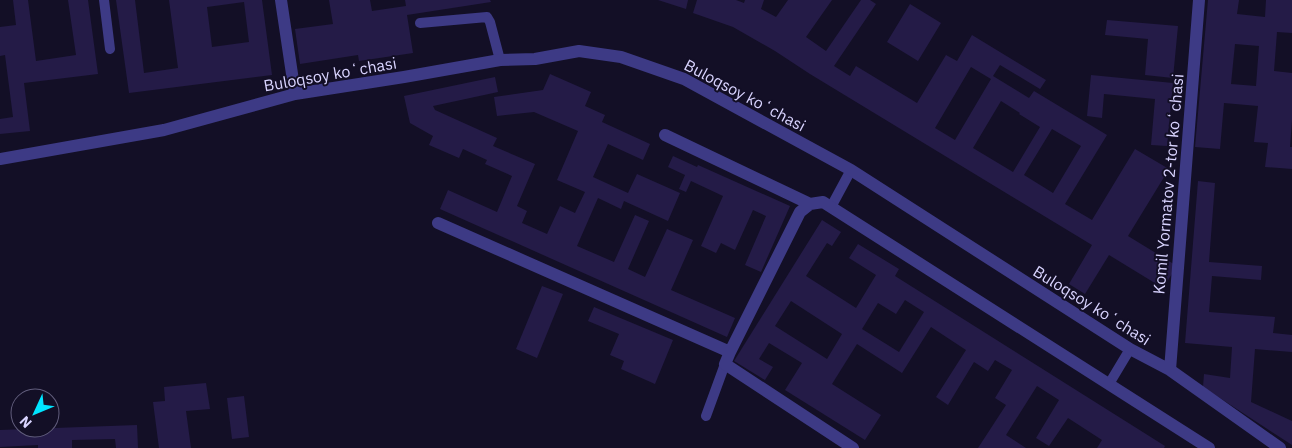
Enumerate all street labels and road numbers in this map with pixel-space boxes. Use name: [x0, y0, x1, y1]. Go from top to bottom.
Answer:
street label: Buloqsoy koʻchasi: [262, 52, 398, 96]
street label: Buloqsoy koʻchasi: [681, 55, 809, 135]
street label: Komil Yormatov 2-tor koʻchasi: [1148, 73, 1188, 295]
street label: Buloqsoy koʻchasi: [1030, 261, 1154, 349]

